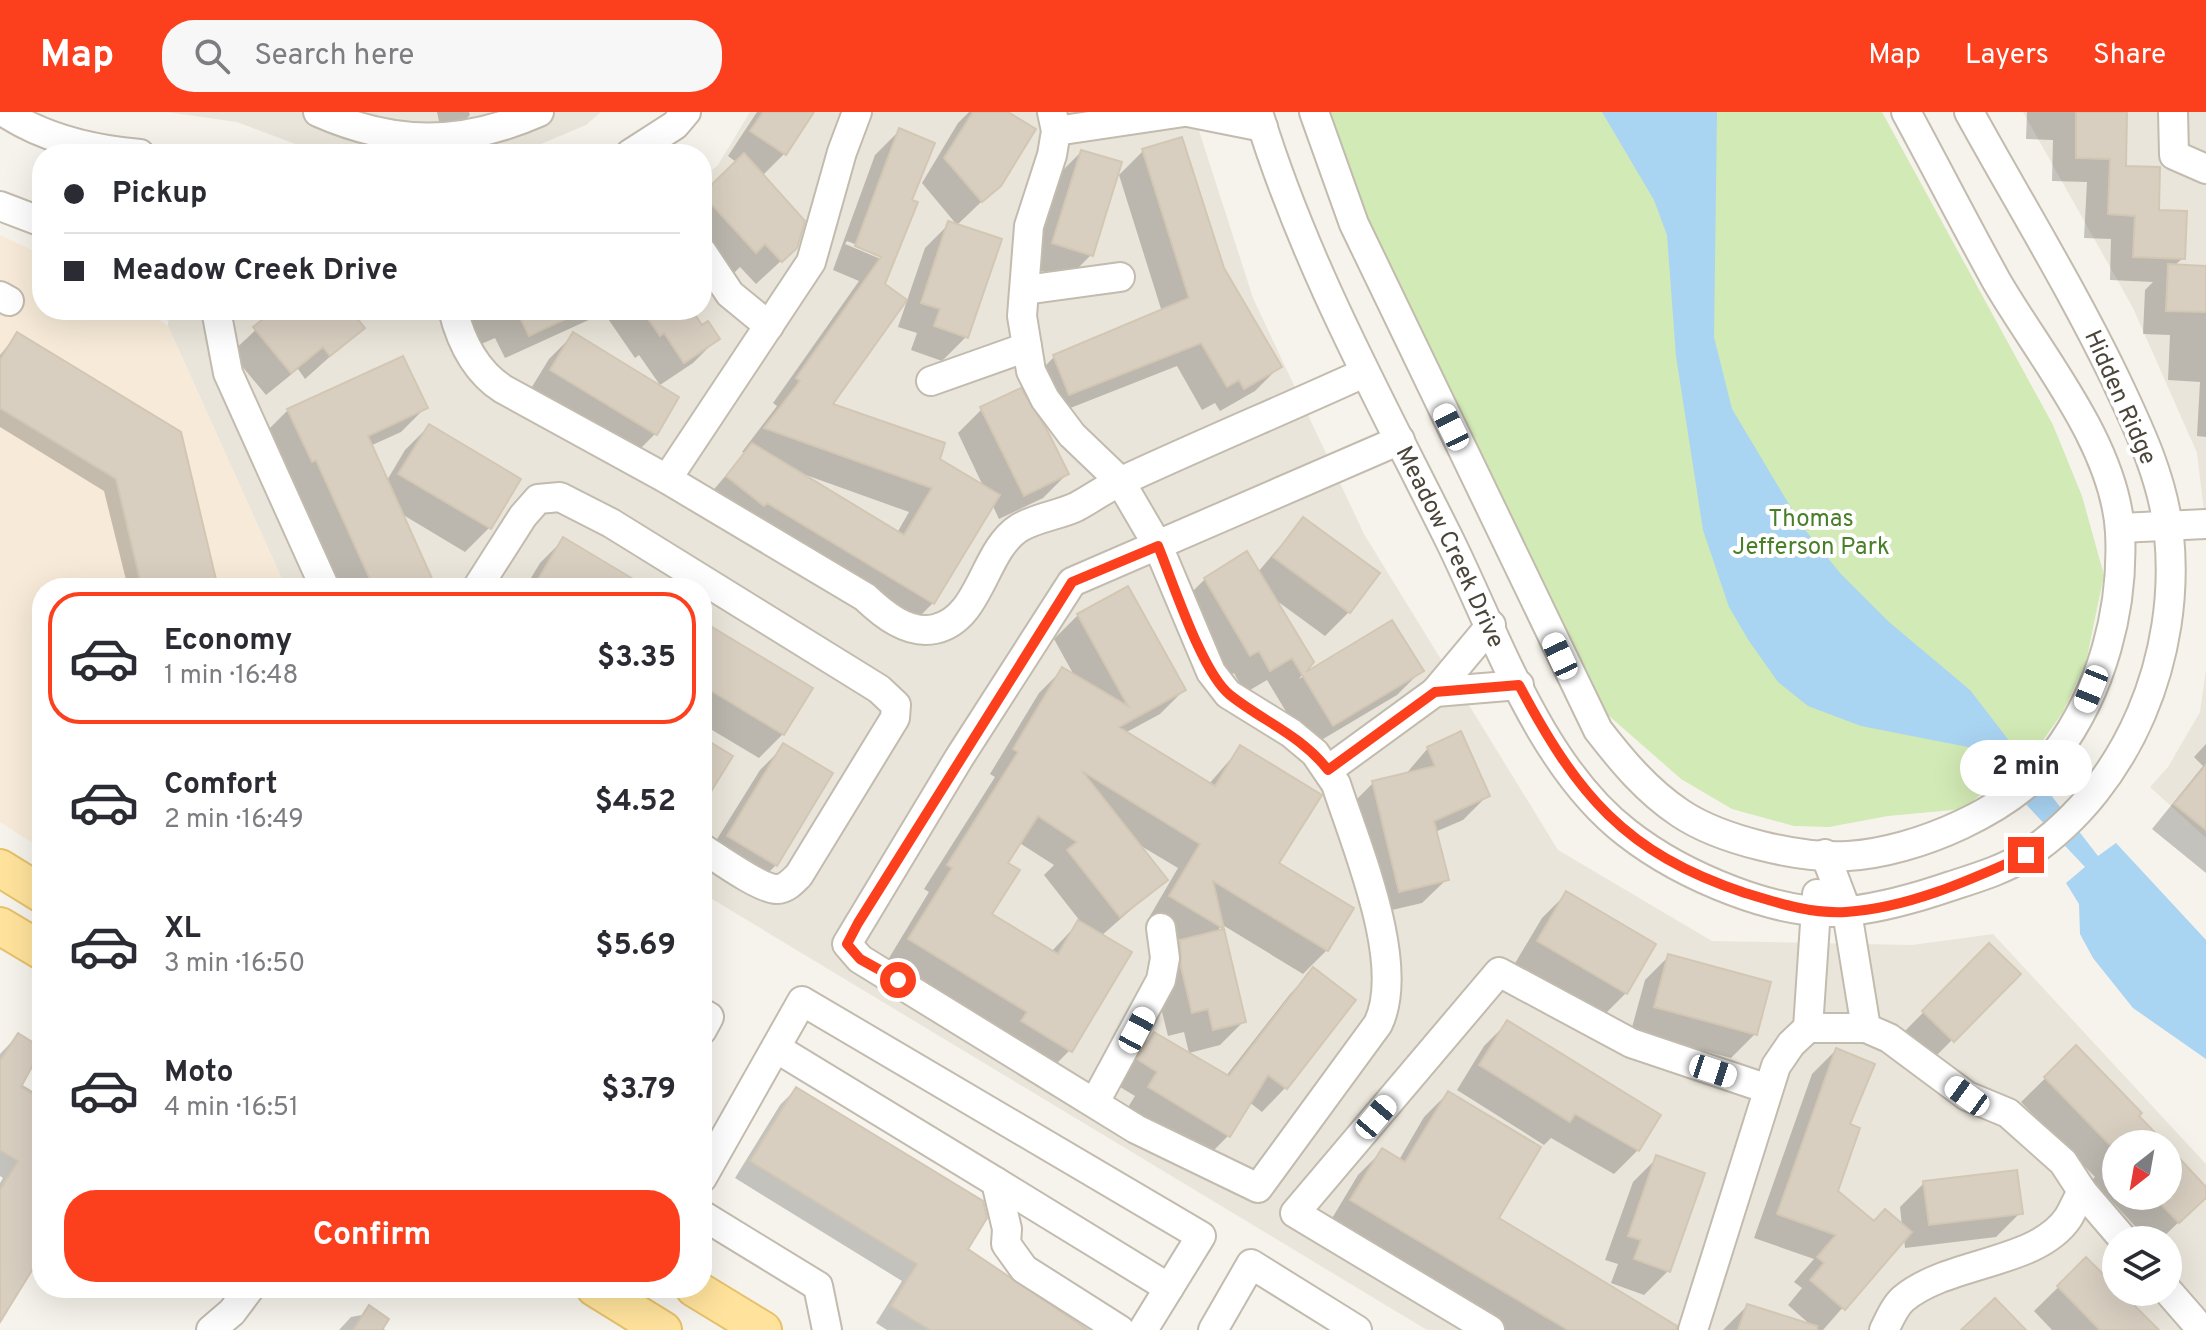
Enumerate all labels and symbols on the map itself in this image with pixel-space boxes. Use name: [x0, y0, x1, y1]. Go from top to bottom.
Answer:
street label: Hidden Ridge: [2076, 326, 2162, 470]
car: [1430, 400, 1472, 454]
street label: Meadow Creek Drive: [1388, 441, 1510, 653]
park label: Thomas Jefferson Park: [1732, 505, 1890, 563]
car: [1539, 629, 1581, 683]
car: [2071, 662, 2111, 716]
callout: 2 min: [1960, 739, 2092, 795]
route end: [2008, 837, 2044, 873]
route start: [880, 962, 916, 998]
car: [1115, 1003, 1159, 1057]
car: [1686, 1052, 1740, 1090]
car: [1941, 1072, 1993, 1120]
car: [1351, 1091, 1401, 1143]
north arrow: [2102, 1130, 2182, 1210]

